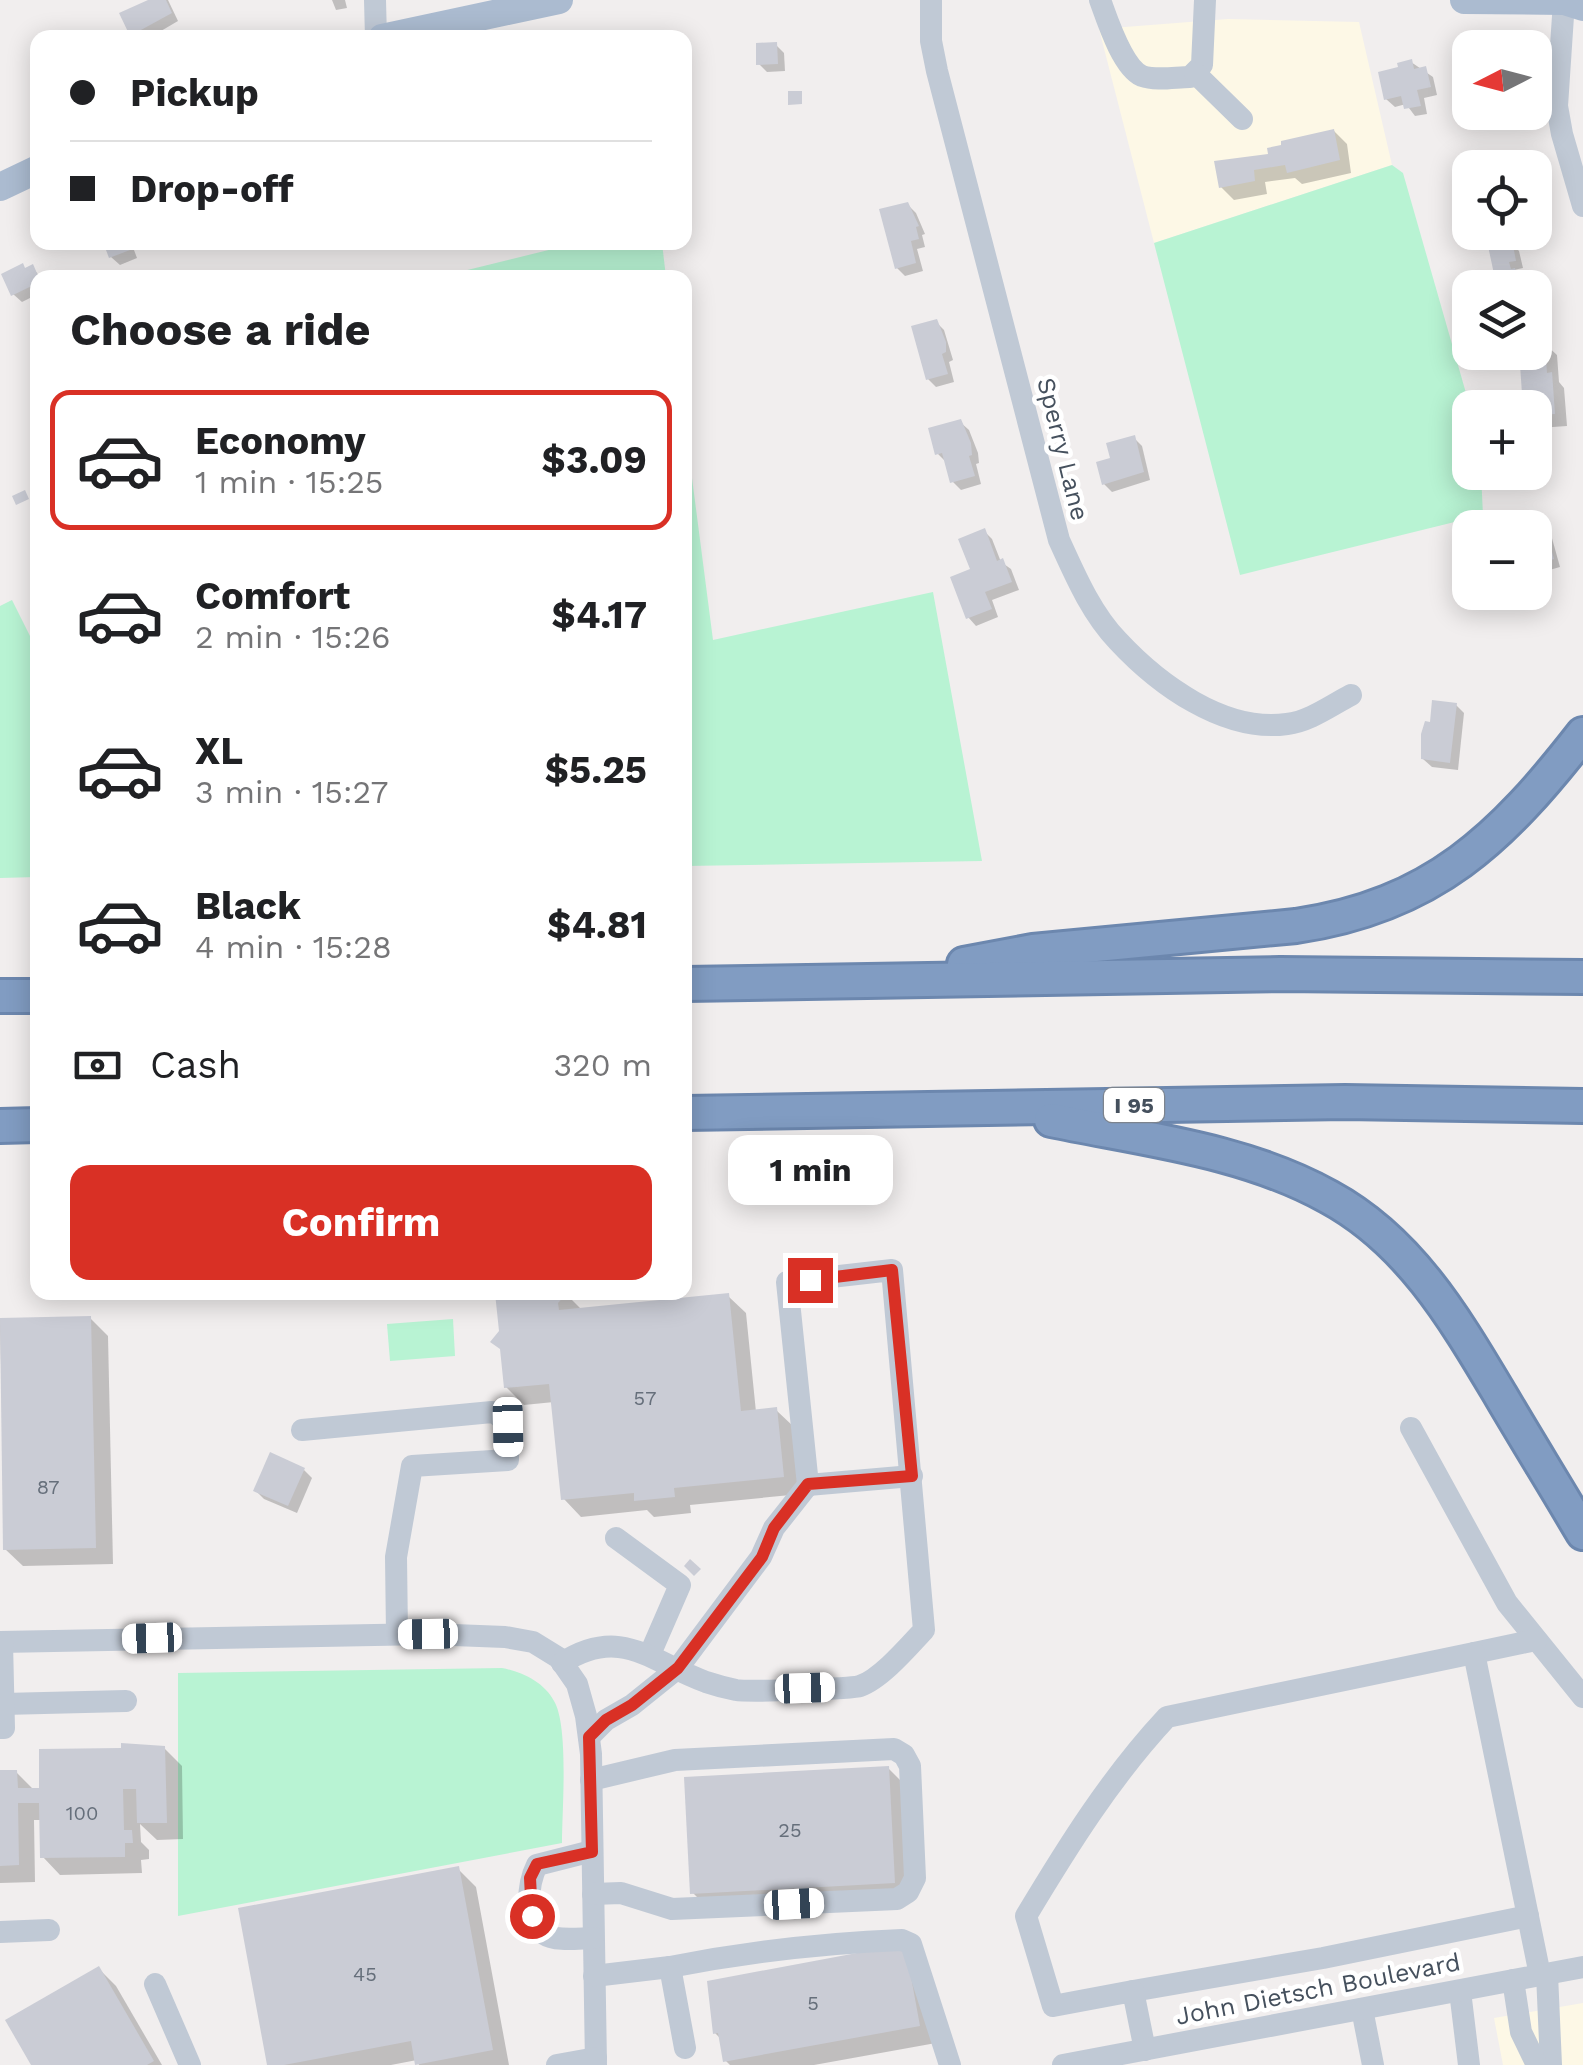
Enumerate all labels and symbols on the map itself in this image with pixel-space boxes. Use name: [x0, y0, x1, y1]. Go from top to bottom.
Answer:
north arrow: [1452, 30, 1552, 130]
street label: Sperry Lane: [1031, 375, 1095, 523]
road number: I 95: [1104, 1088, 1164, 1122]
callout: 1 min: [728, 1135, 892, 1205]
route end: [788, 1258, 833, 1303]
house number: 57: [634, 1386, 656, 1410]
car: [492, 1397, 524, 1457]
house number: 87: [37, 1475, 59, 1499]
car: [398, 1618, 458, 1650]
car: [121, 1622, 183, 1654]
car: [774, 1672, 836, 1704]
house number: 100: [66, 1801, 98, 1825]
house number: 25: [778, 1818, 802, 1842]
car: [763, 1887, 825, 1921]
route start: [510, 1894, 555, 1939]
street label: John Dietsch Boulevard: [1173, 1947, 1463, 2031]
house number: 45: [353, 1962, 377, 1986]
house number: 5: [807, 1991, 819, 2015]

